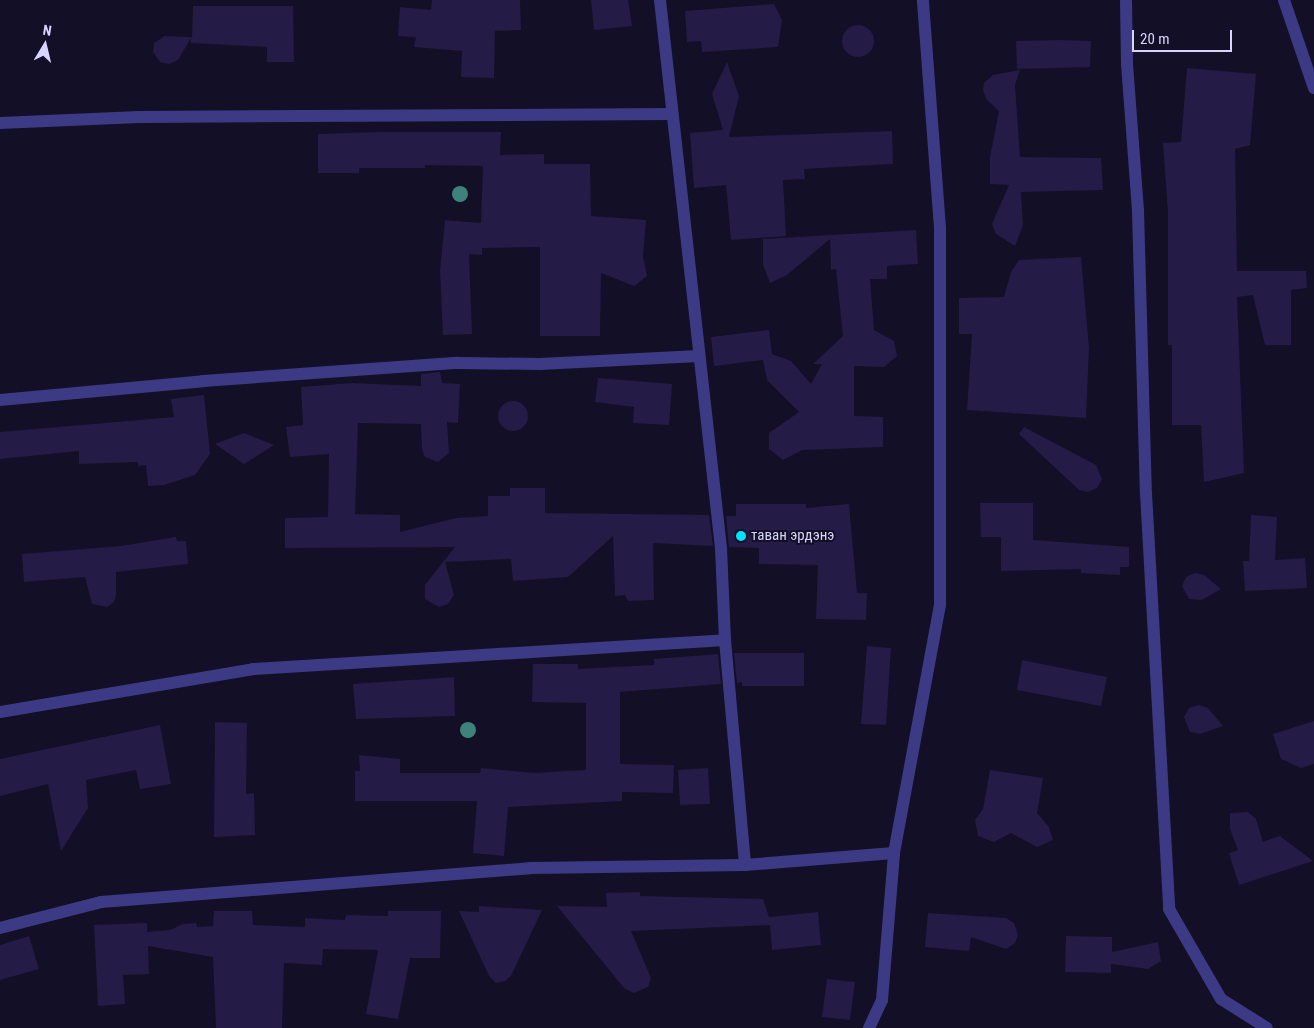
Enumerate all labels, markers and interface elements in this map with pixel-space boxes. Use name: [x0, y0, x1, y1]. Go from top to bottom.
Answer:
north arrow: [20, 20, 70, 70]
scale bar: [1134, 20, 1234, 52]
text: N: [42, 22, 53, 39]
text: 20 m: [1140, 30, 1170, 48]
place label: таван эрдэнэ: [751, 527, 834, 545]
marker: таван эрдэнэ: [735, 530, 747, 542]

